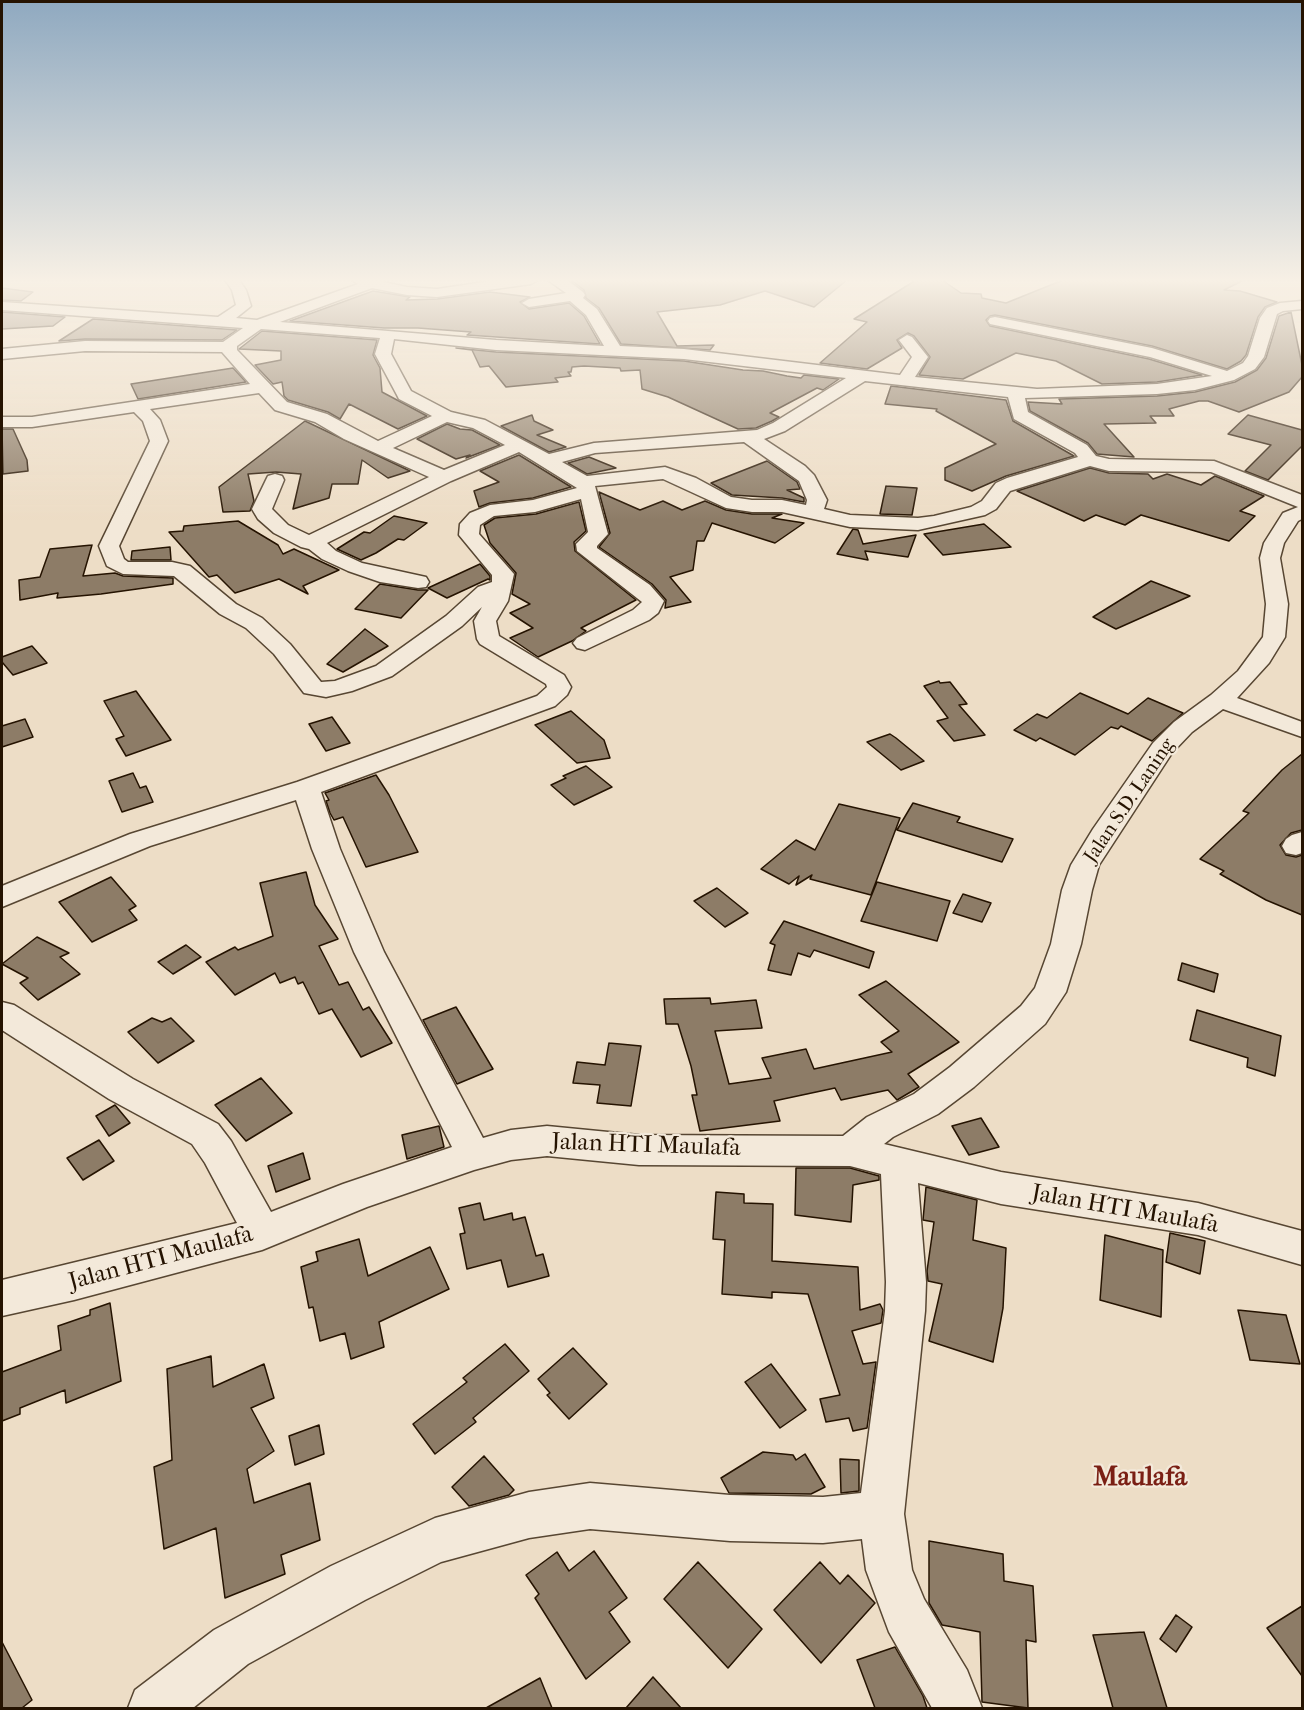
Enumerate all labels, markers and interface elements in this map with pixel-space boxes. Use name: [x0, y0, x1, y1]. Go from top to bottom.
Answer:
street label: Jalan S.D. Laning: [1079, 734, 1181, 868]
street label: Jalan HTI Maulafa: [551, 1128, 741, 1164]
street label: Jalan HTI Maulafa: [1029, 1179, 1221, 1241]
street label: Jalan HTI Maulafa: [66, 1221, 256, 1297]
district label: Maulafa: [1093, 1462, 1187, 1494]

